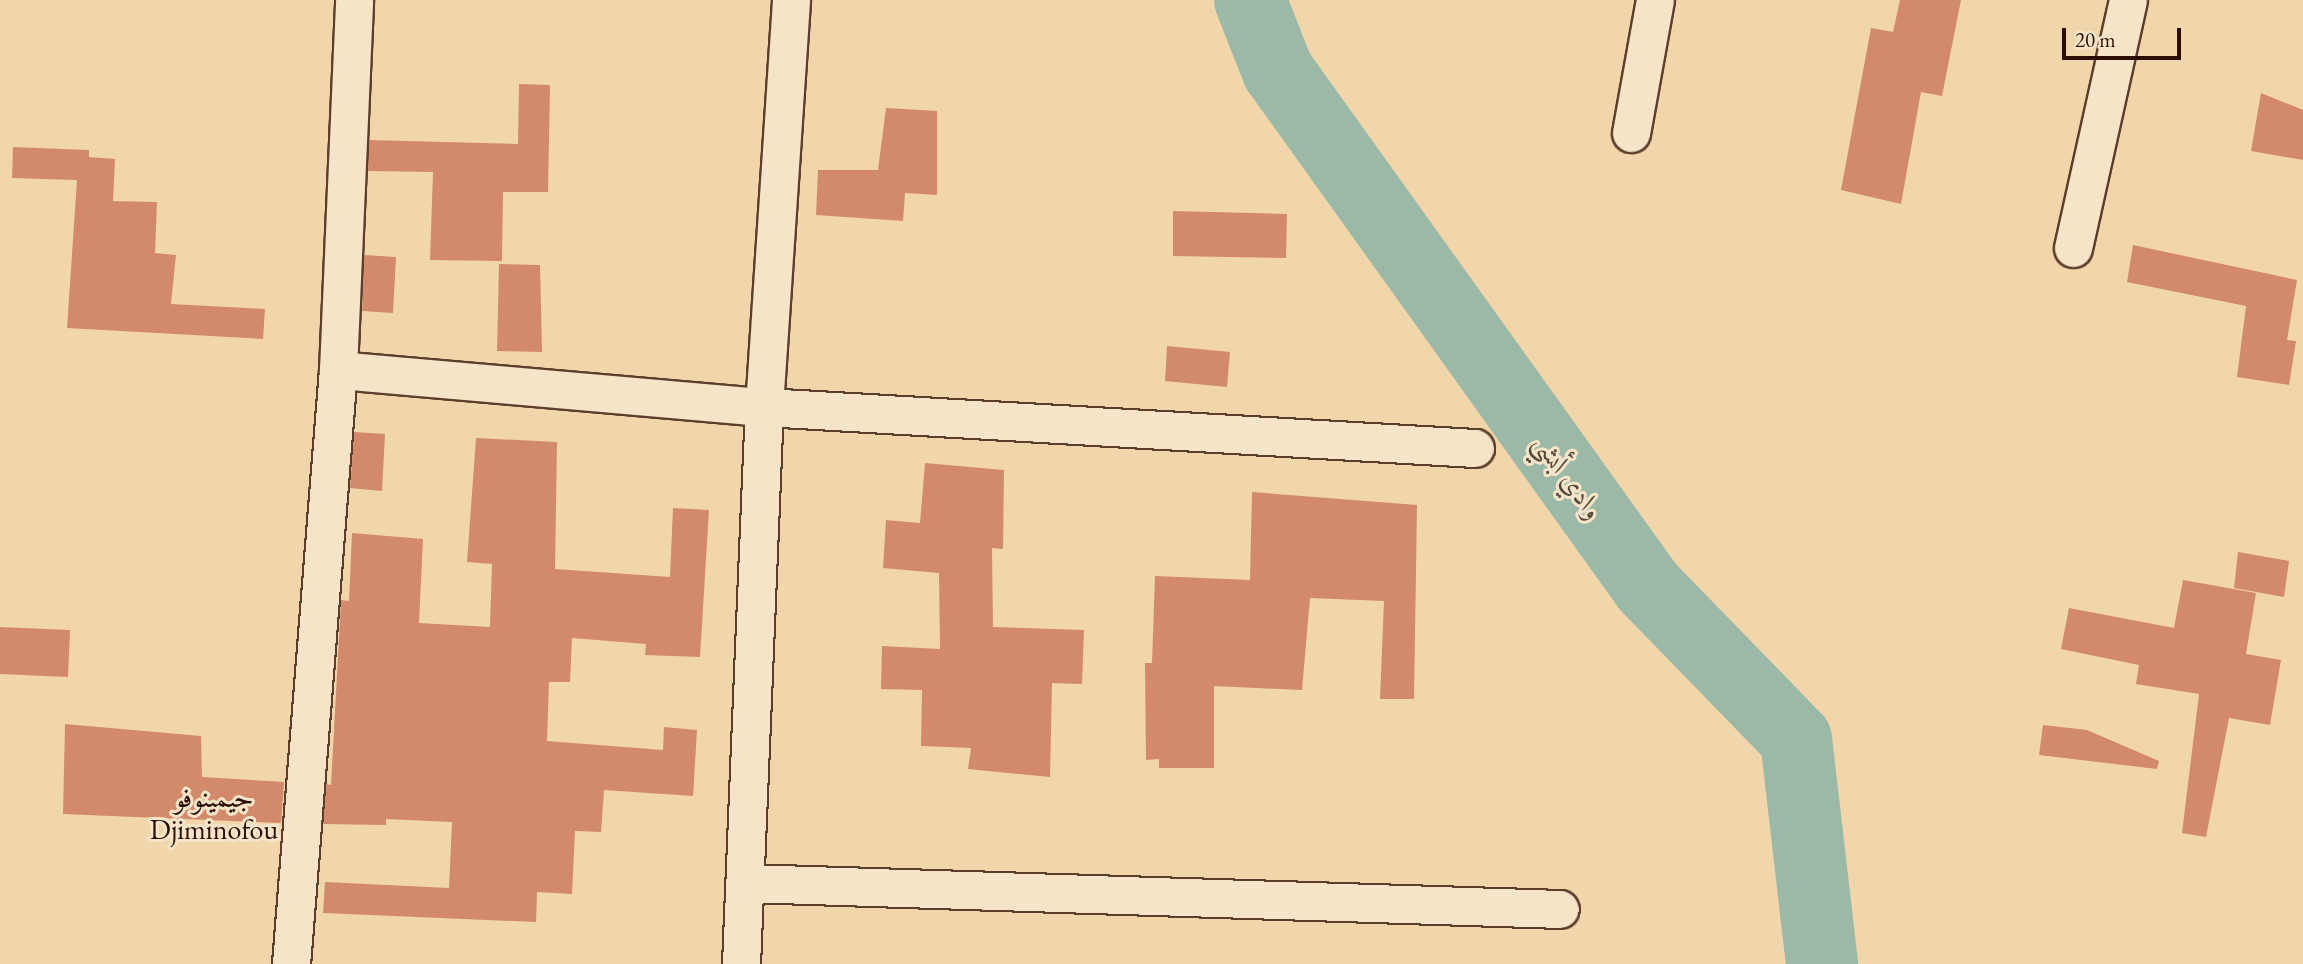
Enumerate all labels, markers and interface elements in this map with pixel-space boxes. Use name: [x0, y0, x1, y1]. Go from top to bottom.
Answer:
scale bar: [2065, 14, 2184, 58]
text: 20 m: [2075, 26, 2116, 53]
water label: وادي أبشي: [1527, 426, 1611, 526]
district label: جيمينوفو Djiminofou: [141, 780, 287, 846]

